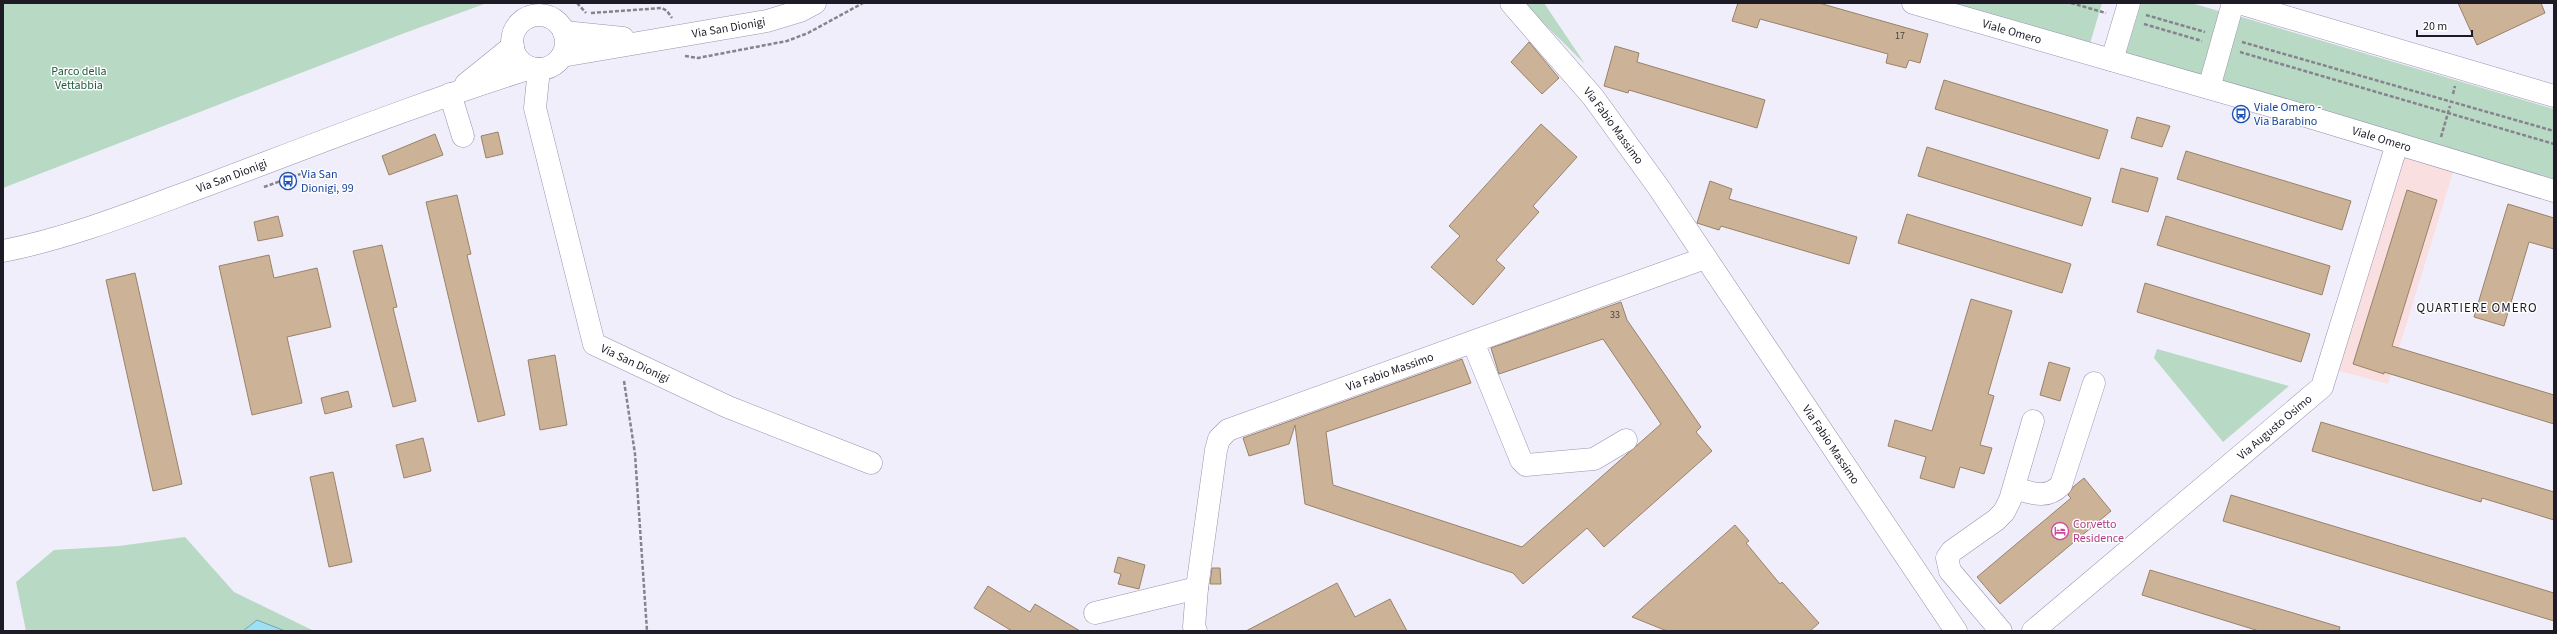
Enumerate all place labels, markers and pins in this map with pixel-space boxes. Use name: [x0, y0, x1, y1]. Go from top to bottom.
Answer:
place label: Viale Omero - Via Barabino: [2254, 99, 2321, 130]
bus stop icon: Viale Omero - Via Barabino: [2231, 104, 2251, 124]
place label: Via San Dionigi, 99: [301, 166, 354, 197]
bus stop icon: Via San Dionigi, 99: [278, 171, 298, 191]
place label: Corvetto Residence: [2073, 516, 2124, 547]
hotel icon: Corvetto Residence: [2050, 521, 2070, 541]

